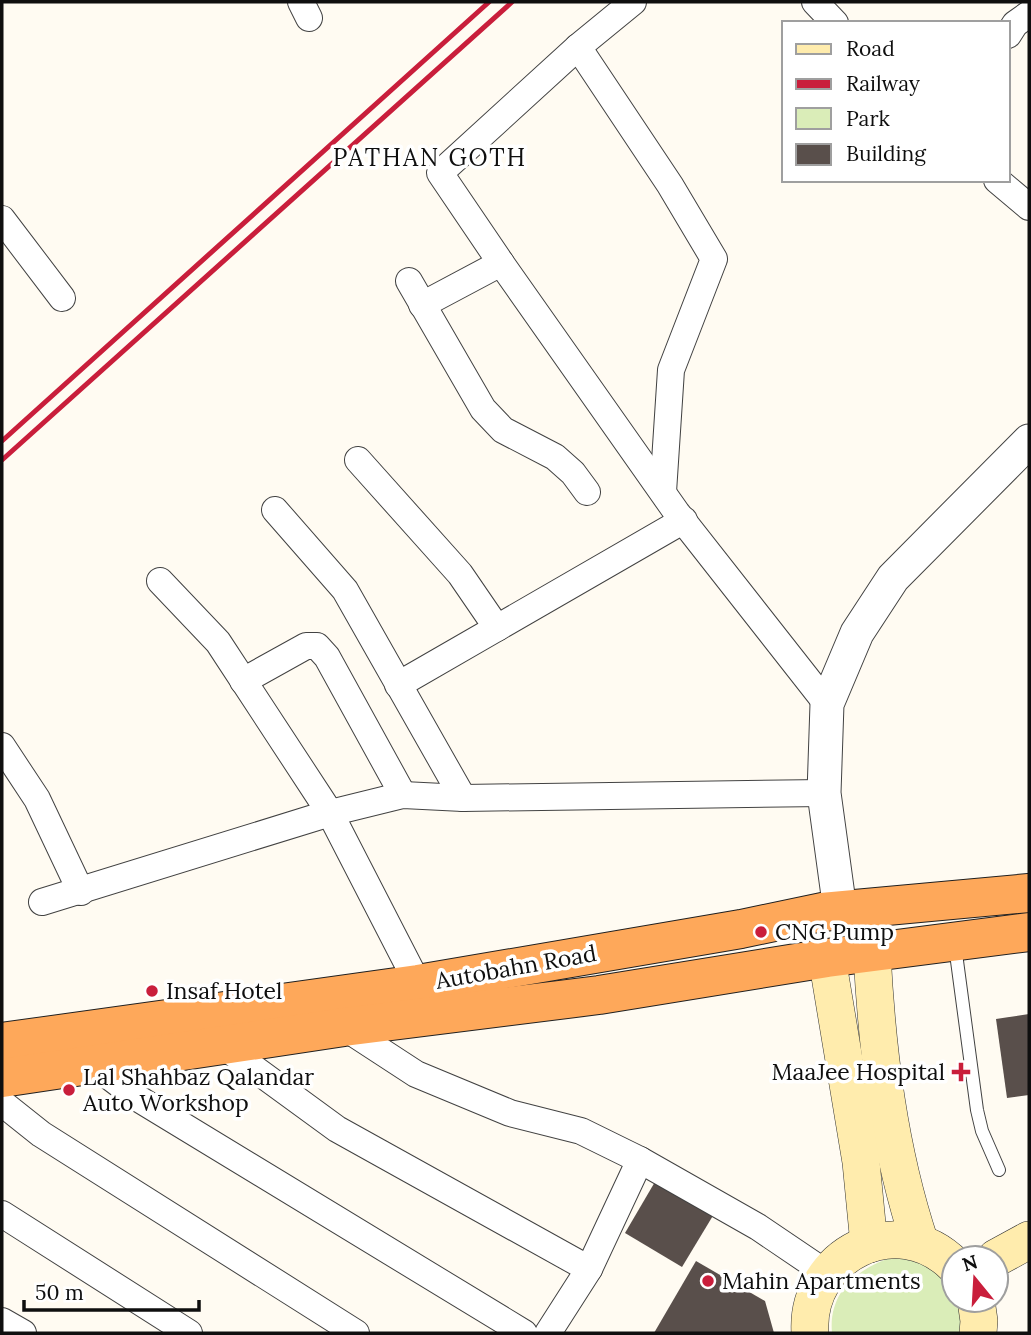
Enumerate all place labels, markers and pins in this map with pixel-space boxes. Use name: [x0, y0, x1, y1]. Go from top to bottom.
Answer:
place label: CNG Pump: [775, 917, 894, 946]
marker: CNG Pump: [753, 924, 769, 940]
place label: Insaf Hotel: [166, 976, 282, 1005]
marker: Insaf Hotel: [144, 983, 160, 999]
place label: MaaJee Hospital: [771, 1057, 945, 1086]
place label: Lal Shahbaz Qalandar Auto Workshop: [82, 1062, 314, 1117]
marker: MaaJee Hospital: [951, 1062, 971, 1082]
marker: Lal Shahbaz Qalandar Auto Workshop: [61, 1082, 77, 1098]
place label: Mahin Apartments: [722, 1266, 921, 1295]
marker: Mahin Apartments: [700, 1273, 716, 1289]

